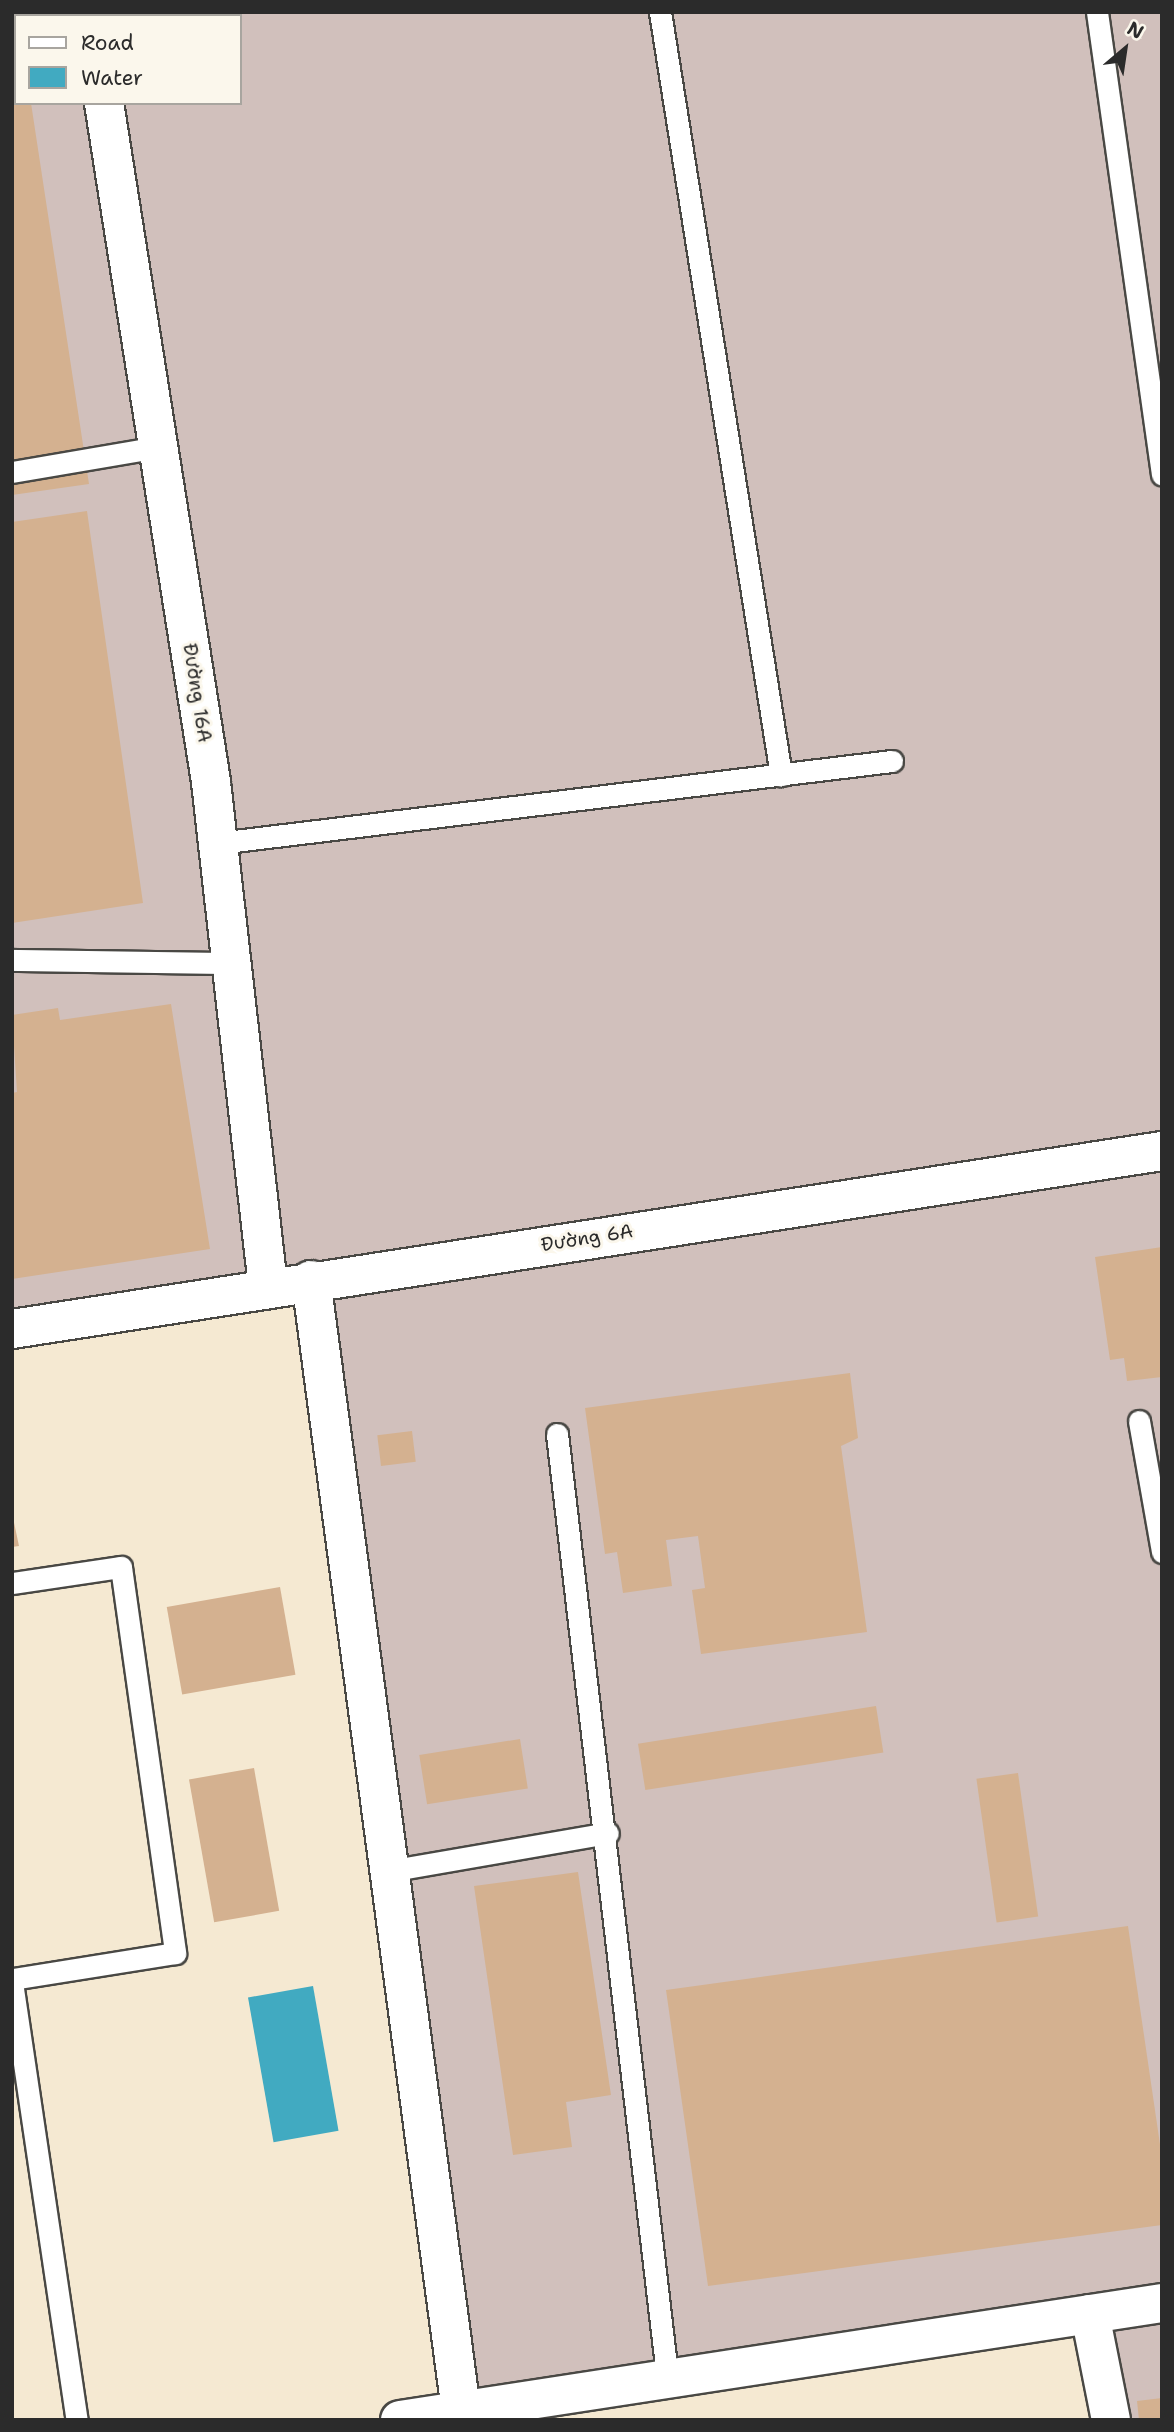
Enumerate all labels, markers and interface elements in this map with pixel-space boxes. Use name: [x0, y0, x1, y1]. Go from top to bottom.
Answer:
legend: [14, 14, 242, 105]
north arrow: [1090, 14, 1160, 84]
text: N: [1123, 16, 1148, 45]
text: Road: [81, 29, 134, 57]
text: Water: [81, 64, 143, 92]
street label: Đường 16A: [178, 642, 216, 744]
street label: Đường 6A: [539, 1219, 635, 1257]

